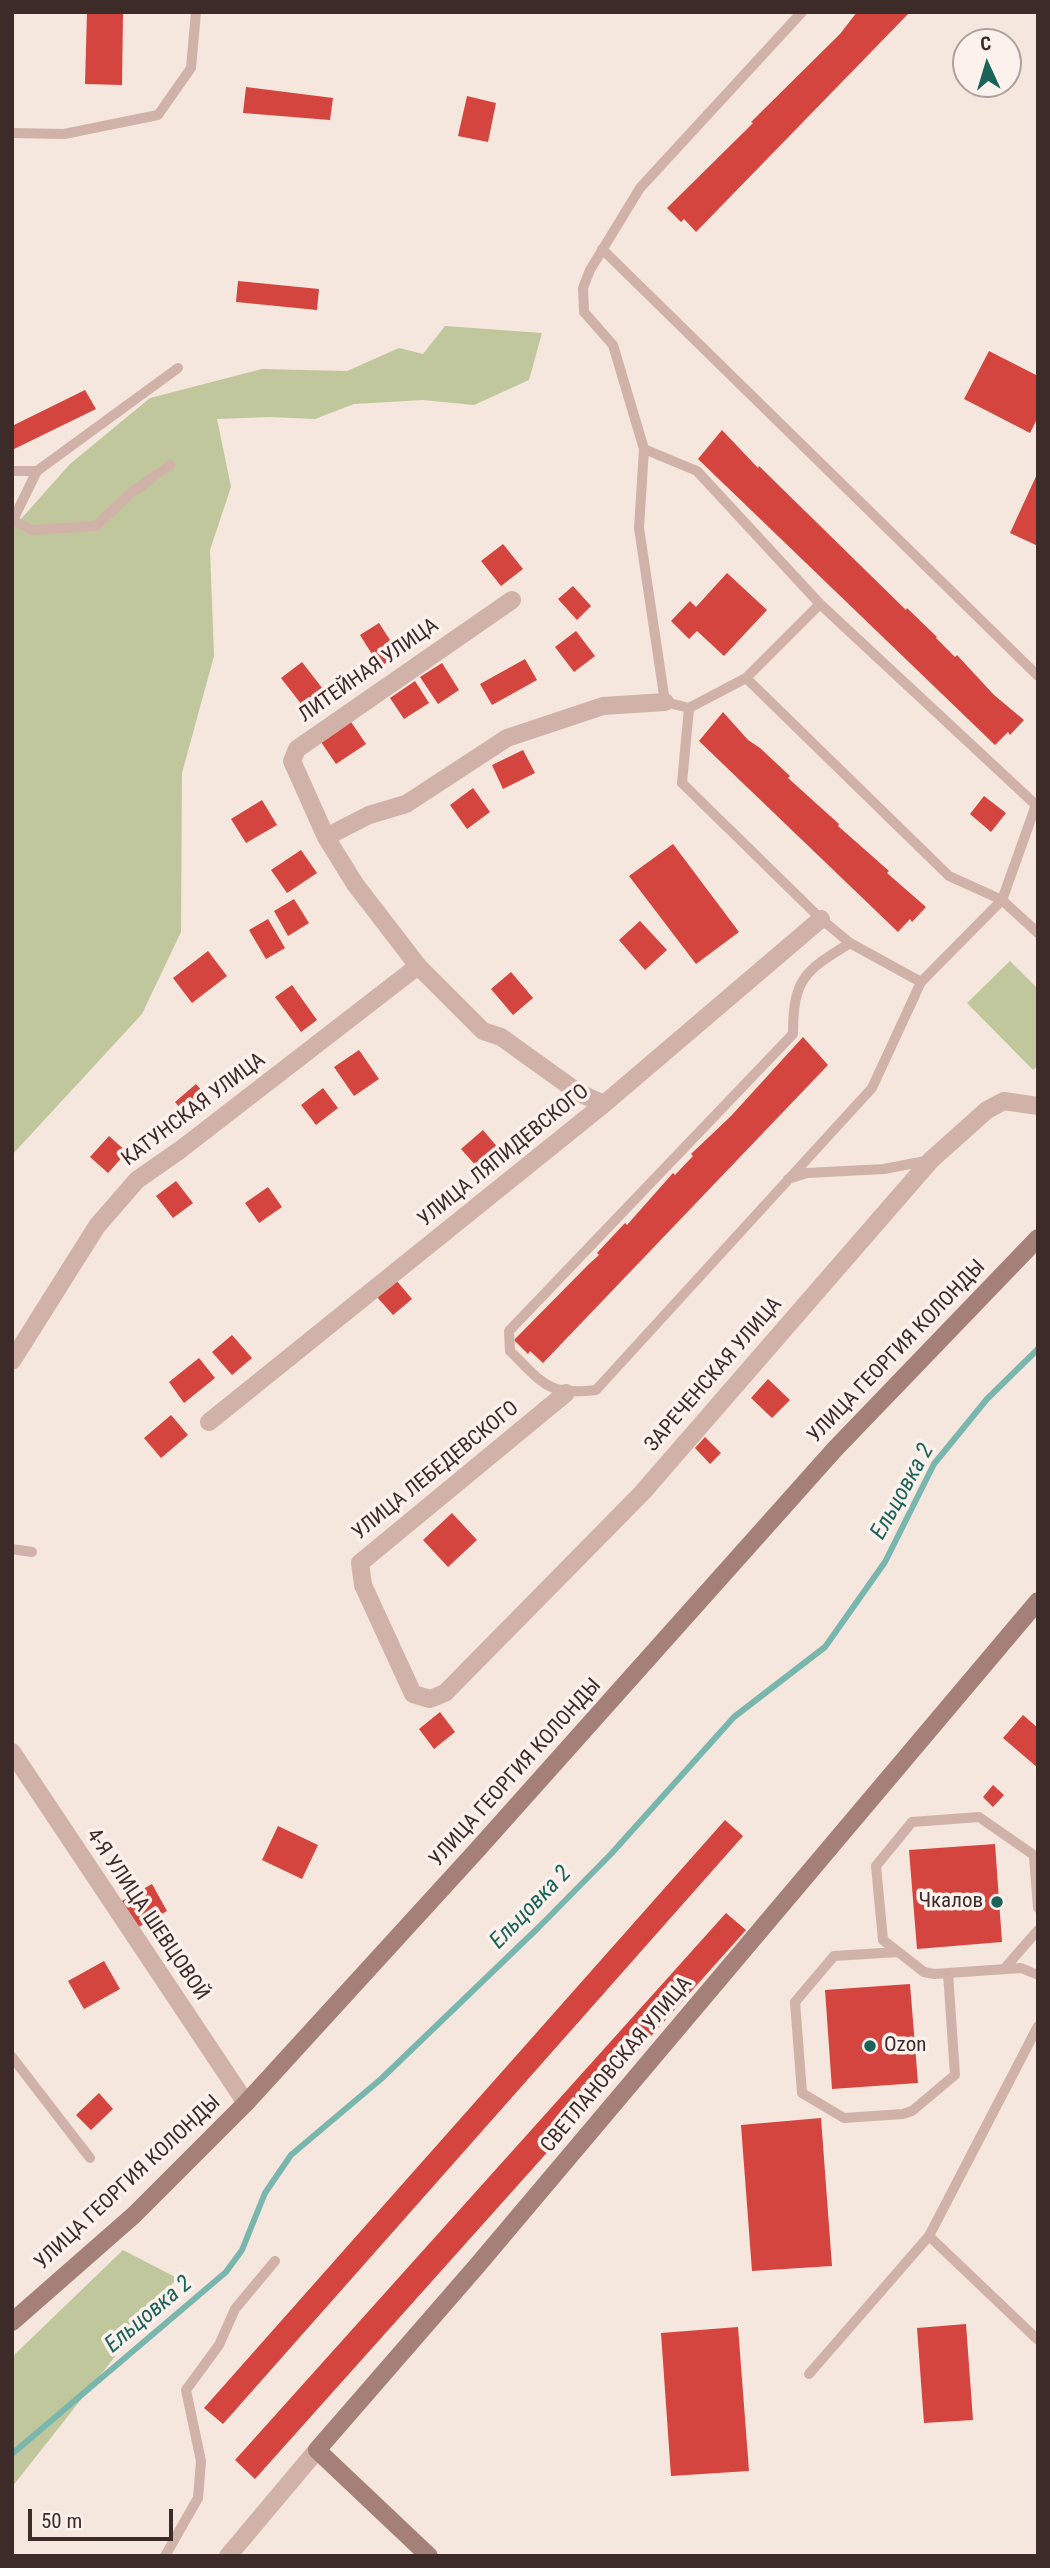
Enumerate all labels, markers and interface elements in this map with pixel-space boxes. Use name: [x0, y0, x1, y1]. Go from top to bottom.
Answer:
north arrow: [952, 28, 1022, 98]
text: С: [979, 32, 992, 55]
street label: ЛИТЕЙНАЯ УЛИЦА: [294, 613, 444, 729]
street label: КАТУНСКАЯ УЛИЦА: [117, 1048, 271, 1172]
street label: УЛИЦА ЛЯПИДЕВСКОГО: [414, 1079, 594, 1233]
street label: УЛИЦА ГЕОРГИЯ КОЛОНДЫ: [803, 1255, 991, 1449]
street label: ЗАРЕЧЕНСКАЯ УЛИЦА: [640, 1293, 788, 1457]
street label: УЛИЦА ЛЕБЕДЕВСКОГО: [348, 1396, 524, 1546]
water label: Ельцовка 2: [865, 1439, 941, 1545]
street label: УЛИЦА ГЕОРГИЯ КОЛОНДЫ: [425, 1674, 607, 1872]
street label: 4-Я УЛИЦА ШЕВЦОВОЙ: [80, 1824, 214, 2006]
water label: Ельцовка 2: [485, 1861, 577, 1955]
place label: Чкалов: [918, 1889, 983, 1915]
marker: Чкалов: [989, 1894, 1005, 1910]
street label: СВЕТЛАНОВСКАЯ УЛИЦА: [536, 1972, 698, 2158]
place label: Ozon: [884, 2033, 926, 2059]
marker: Ozon: [862, 2038, 878, 2054]
street label: УЛИЦА ГЕОРГИЯ КОЛОНДЫ: [30, 2090, 226, 2276]
water label: Ельцовка 2: [100, 2271, 198, 2359]
scale bar: [32, 2494, 177, 2538]
text: 50 m: [41, 2509, 82, 2533]

